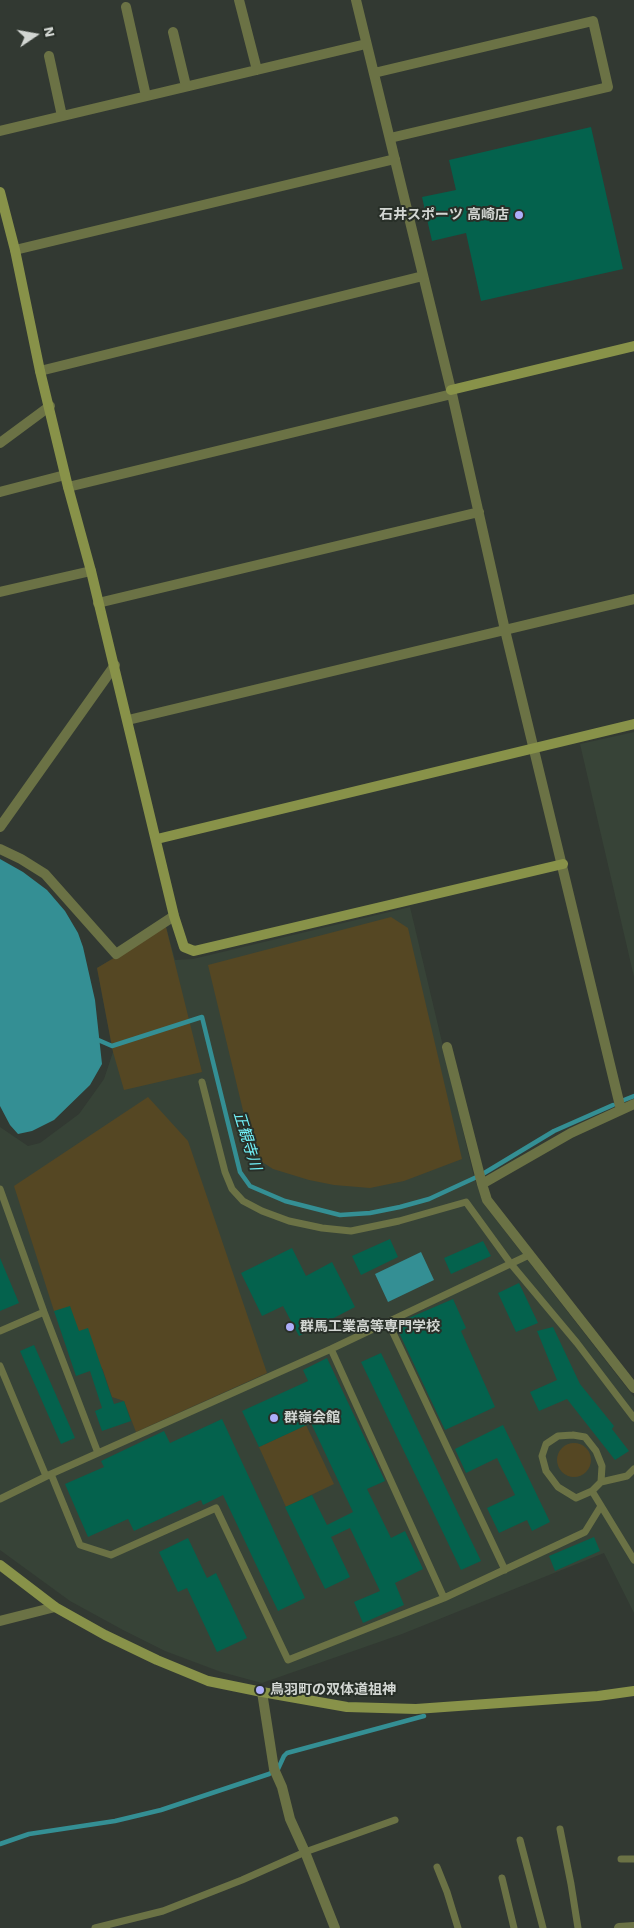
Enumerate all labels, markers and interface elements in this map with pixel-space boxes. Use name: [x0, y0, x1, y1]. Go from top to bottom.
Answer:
north arrow: [10, 10, 60, 60]
text: N: [41, 25, 59, 39]
place label: 石井スポーツ 高崎店: [379, 207, 509, 223]
marker: 石井スポーツ 高崎店: [513, 209, 525, 221]
water label: 正観寺川: [230, 1110, 264, 1172]
place label: 群馬工業高等専門学校: [300, 1319, 440, 1335]
marker: 群馬工業高等専門学校: [284, 1321, 296, 1333]
place label: 群嶺会館: [284, 1410, 340, 1426]
marker: 群嶺会館: [268, 1412, 280, 1424]
place label: 鳥羽町の双体道祖神: [270, 1682, 396, 1698]
marker: 鳥羽町の双体道祖神: [254, 1684, 266, 1696]

